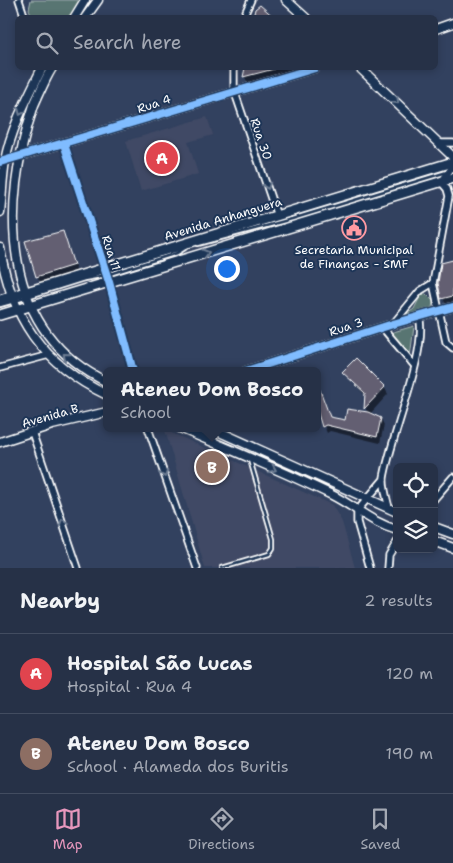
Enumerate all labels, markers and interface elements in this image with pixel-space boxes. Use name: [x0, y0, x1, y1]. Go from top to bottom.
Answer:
search box: [15, 15, 438, 70]
icon: search: [33, 29, 61, 57]
text: Search here: [73, 30, 182, 55]
street label: Rua 4: [135, 91, 173, 117]
one-way arrow: [390, 95, 399, 104]
one-way arrow: [17, 107, 28, 116]
street label: Rua 30: [246, 116, 276, 162]
pin: A: [146, 139, 178, 177]
one-way arrow: [261, 181, 271, 190]
street label: Avenida Anhanguera: [162, 193, 284, 245]
public building icon: Secretaria Municipal de Finanças - SMF: [341, 215, 367, 241]
street label: Rua 11: [98, 233, 124, 273]
place label: Secretaria Municipal de Finanças - SMF: [295, 242, 414, 272]
one-way arrow: [201, 248, 209, 258]
your location: [214, 256, 240, 282]
street label: Rua 3: [327, 314, 365, 340]
one-way arrow: [63, 352, 72, 361]
popup: [103, 367, 321, 432]
text: Ateneu Dom Bosco: [121, 377, 303, 402]
street label: Avenida B: [20, 400, 80, 432]
text: School: [121, 402, 171, 423]
pin: B: [196, 448, 228, 486]
one-way arrow: [268, 462, 277, 473]
map controls: [393, 463, 438, 553]
button: locate: [393, 463, 438, 508]
one-way arrow: [158, 470, 168, 478]
button: layers: [393, 508, 438, 553]
one-way arrow: [58, 518, 68, 526]
text: Nearby: [20, 587, 100, 615]
text: 2 results: [364, 590, 433, 611]
text: Hospital São Lucas: [67, 651, 252, 676]
text: A: [30, 663, 42, 684]
text: 120 m: [386, 663, 433, 684]
text: Hospital · Rua 4: [67, 676, 192, 697]
text: Ateneu Dom Bosco: [67, 731, 250, 756]
text: B: [31, 743, 41, 764]
text: 190 m: [386, 743, 433, 764]
text: School · Alameda dos Buritis: [67, 756, 289, 777]
tab: Map: [53, 805, 83, 853]
tab: Directions: [188, 805, 255, 853]
tab: Saved: [361, 805, 400, 853]

